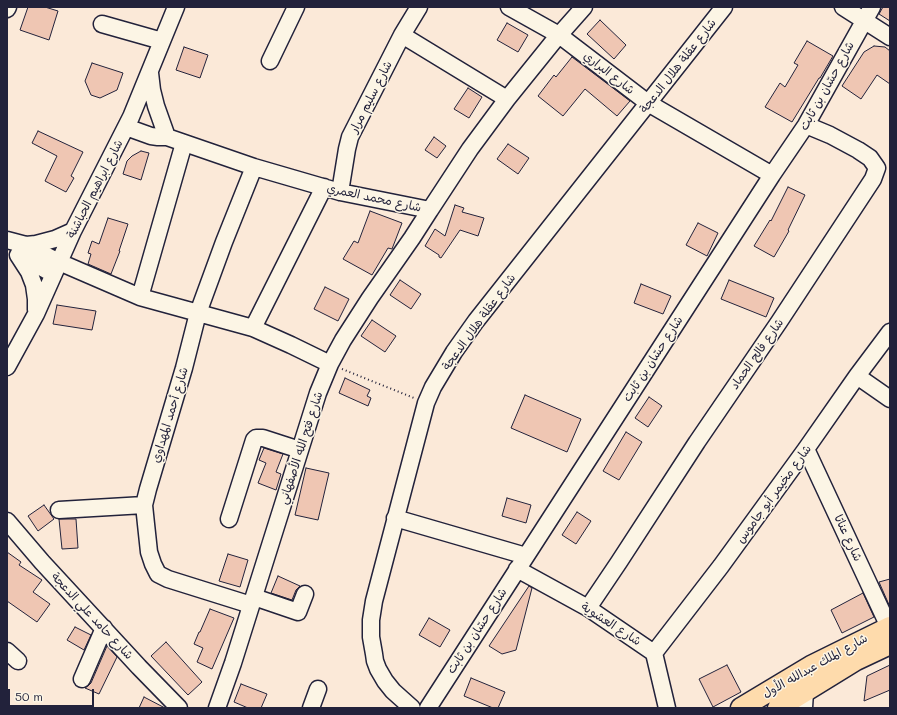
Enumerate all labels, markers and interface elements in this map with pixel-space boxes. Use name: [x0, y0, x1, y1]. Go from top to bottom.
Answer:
street label: شارع عقلة هلال الدعجة: [637, 16, 719, 116]
street label: شارع حسّان بن ثابت: [797, 39, 857, 133]
street label: شارع البراري: [581, 49, 637, 97]
street label: شارع سليم مرار: [347, 59, 395, 135]
street label: شارع ابراهيم الحباشنة: [64, 137, 126, 241]
street label: شارع محمد العمري: [325, 181, 423, 215]
street label: شارع عقلة هلال الدعجة: [439, 271, 519, 373]
street label: شارع حسّان بن ثابت: [620, 313, 686, 405]
street label: شارع فالح الحماد: [727, 316, 787, 392]
street label: شارع أحمد المهداوي: [149, 366, 191, 464]
street label: شارع فتح الله الأصفهاني: [276, 390, 326, 506]
street label: شارع مخيمر أبو جاموس: [733, 442, 815, 546]
street label: شارع عناتا: [831, 512, 865, 564]
street label: شارع حامد علي الدعجة: [48, 570, 136, 662]
street label: شارع حسّان بن ثابت: [444, 585, 510, 677]
street label: شارع العشوية: [578, 599, 644, 649]
street label: شارع الملك عبدالله الأول: [760, 631, 870, 701]
scale bar: [10, 681, 96, 707]
text: 50 m: [15, 688, 43, 704]

